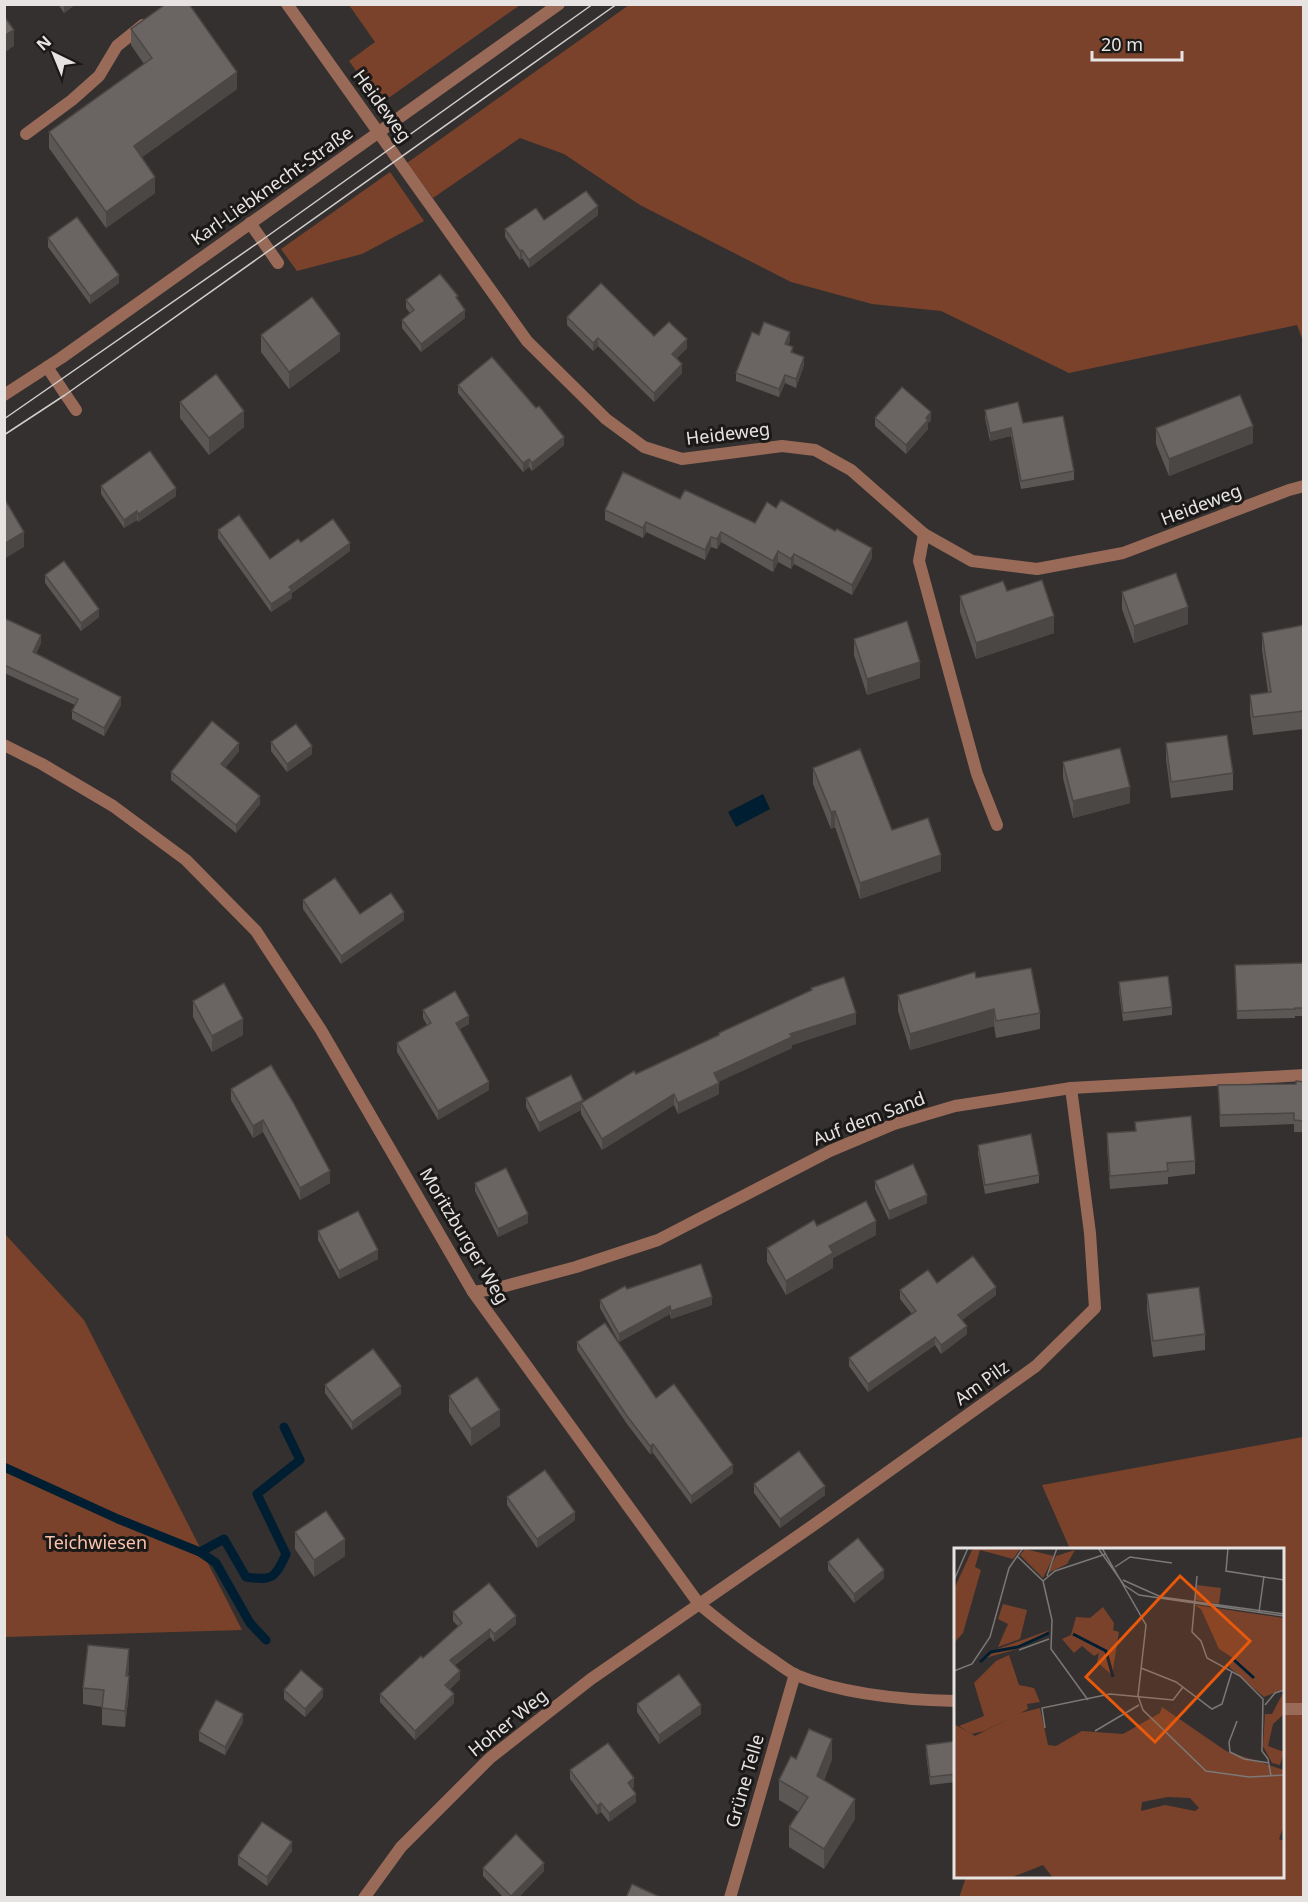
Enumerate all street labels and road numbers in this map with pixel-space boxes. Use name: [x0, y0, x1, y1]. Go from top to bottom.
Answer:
street label: Heideweg: [348, 64, 417, 147]
street label: Karl-Liebknecht-Straße: [186, 120, 357, 250]
street label: Heideweg: [685, 416, 771, 450]
street label: Heideweg: [1157, 478, 1244, 530]
street label: Auf dem Sand: [809, 1086, 928, 1150]
street label: Moritzburger Weg: [415, 1163, 515, 1308]
street label: Am Pilz: [949, 1354, 1013, 1410]
street label: Hoher Weg: [463, 1683, 552, 1762]
street label: Grüne Telle: [719, 1731, 769, 1830]

